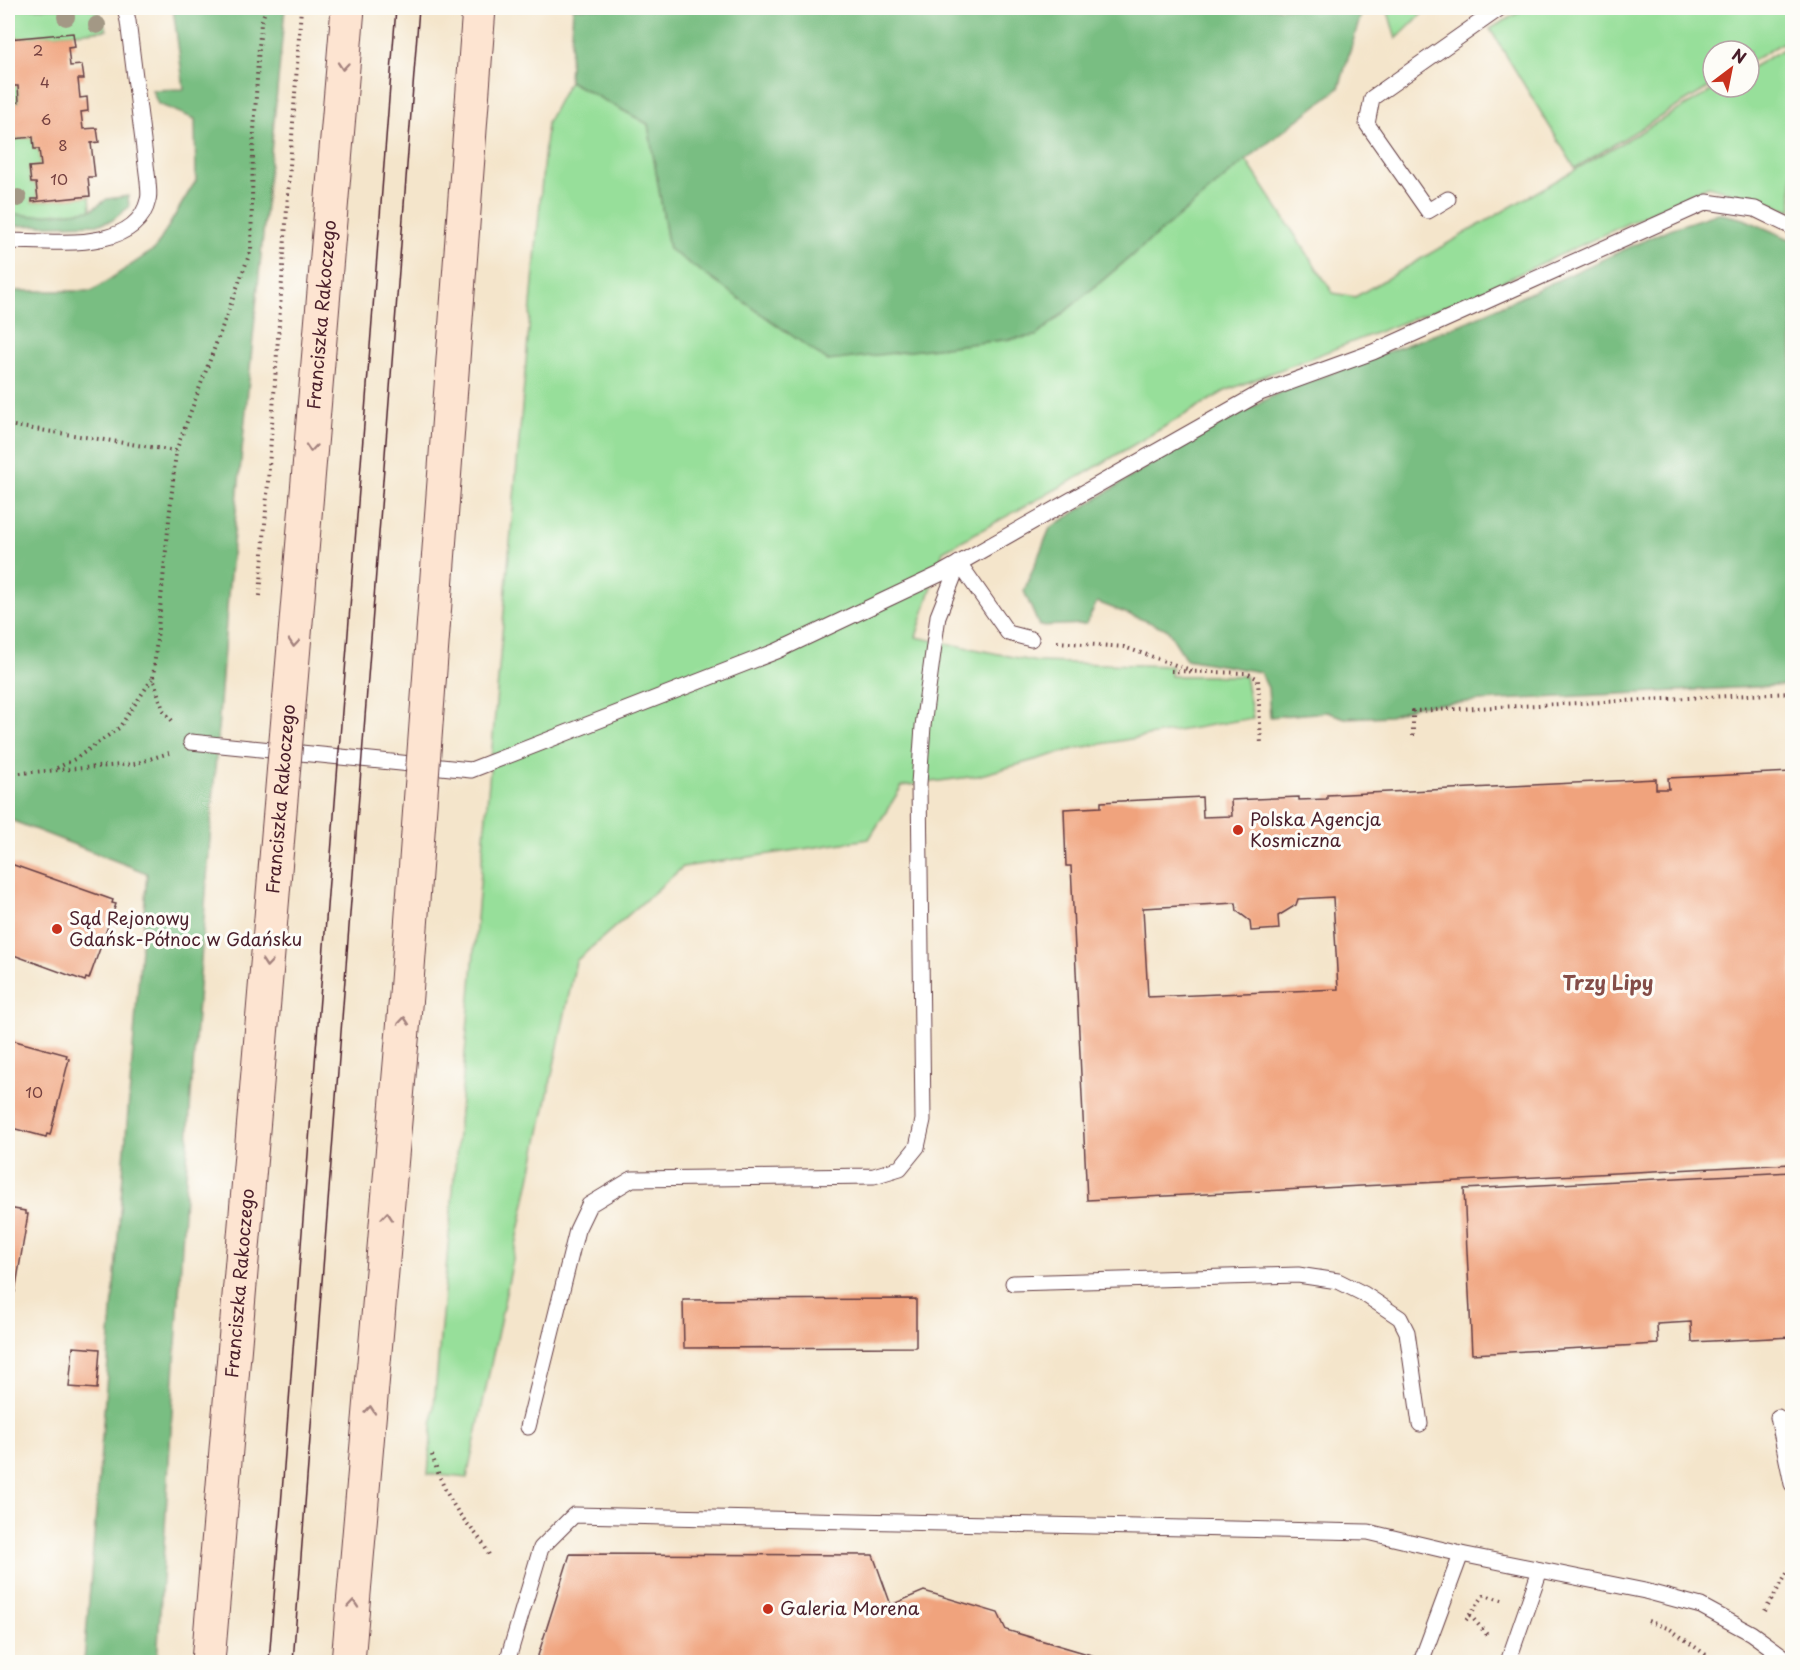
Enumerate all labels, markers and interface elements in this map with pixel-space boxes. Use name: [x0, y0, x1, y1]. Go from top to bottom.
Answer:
house number: 2: [33, 38, 43, 61]
north arrow: [1701, 39, 1761, 99]
text: N: [1728, 42, 1751, 69]
one-way arrow: [337, 61, 350, 70]
house number: 4: [40, 70, 50, 93]
house number: 6: [41, 107, 51, 130]
house number: 8: [58, 133, 68, 156]
house number: 10: [50, 167, 68, 190]
street label: Franciszka Rakoczego: [299, 219, 342, 411]
one-way arrow: [304, 444, 317, 453]
one-way arrow: [288, 638, 301, 647]
street label: Franciszka Rakoczego: [258, 703, 301, 895]
place label: Polska Agencja Kosmiczna: [1250, 805, 1382, 853]
marker: Polska Agencja Kosmiczna: [1231, 823, 1245, 837]
place label: Sąd Rejonowy Gdańsk-Północ w Gdańsku: [69, 904, 302, 952]
marker: Sąd Rejonowy Gdańsk-Północ w Gdańsku: [50, 922, 64, 936]
one-way arrow: [261, 958, 274, 967]
district label: Trzy Lipy: [1562, 967, 1654, 997]
one-way arrow: [397, 1017, 410, 1026]
house number: 10: [25, 1080, 43, 1103]
street label: Franciszka Rakoczego: [217, 1187, 260, 1379]
one-way arrow: [380, 1211, 393, 1220]
one-way arrow: [363, 1405, 376, 1415]
place label: Galeria Morena: [780, 1594, 920, 1621]
one-way arrow: [346, 1600, 359, 1609]
marker: Galeria Morena: [761, 1602, 775, 1616]

